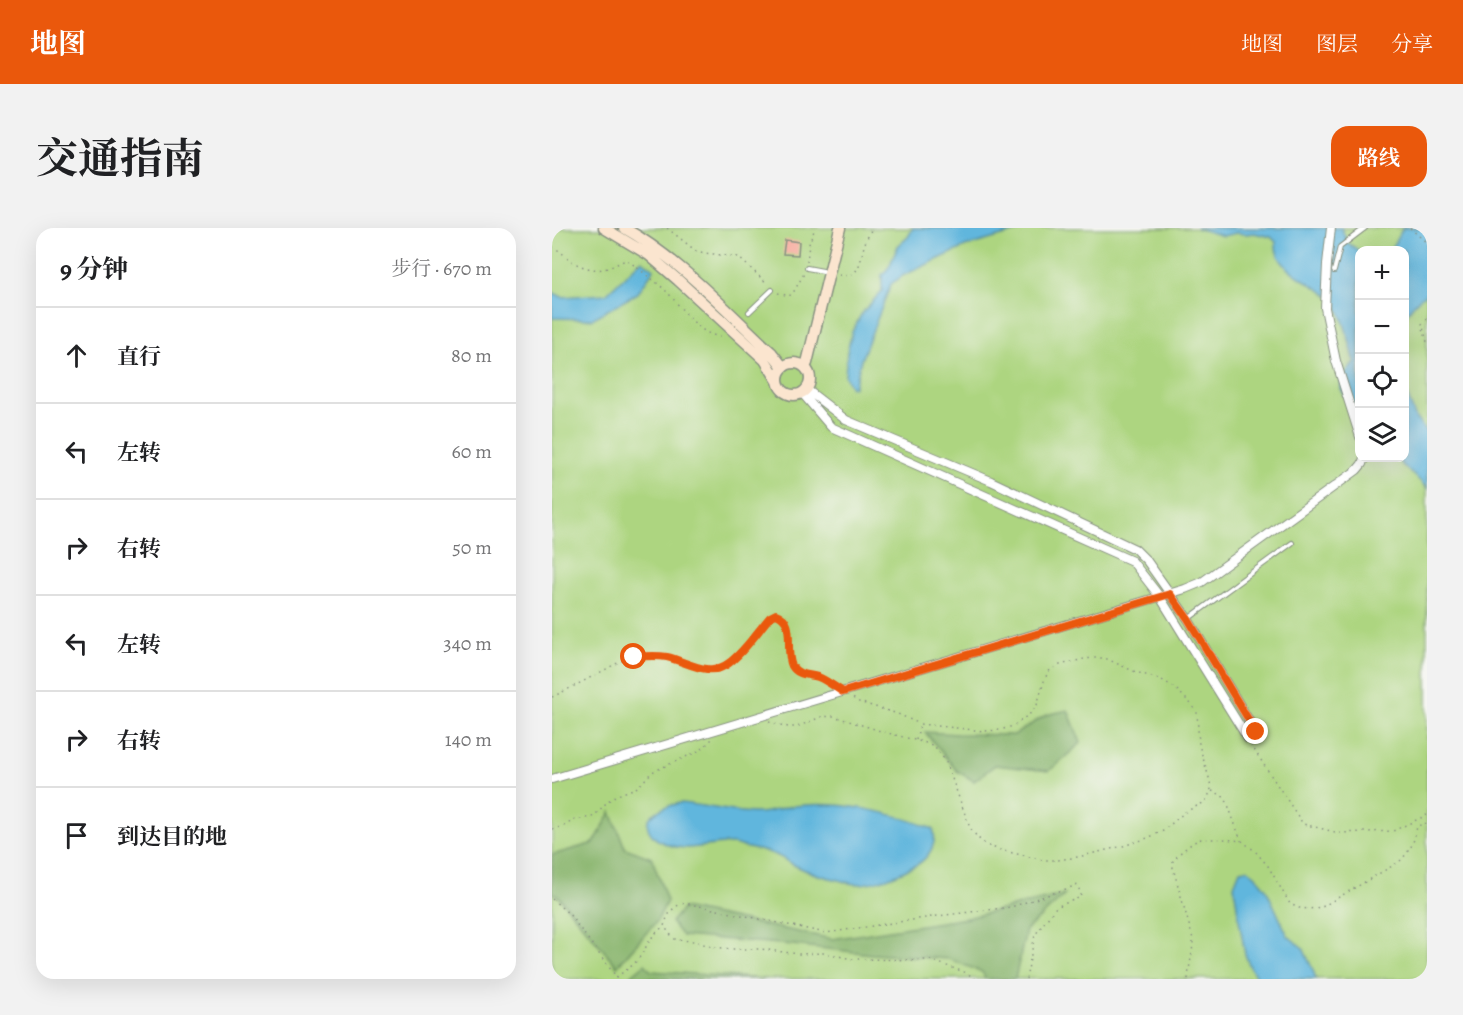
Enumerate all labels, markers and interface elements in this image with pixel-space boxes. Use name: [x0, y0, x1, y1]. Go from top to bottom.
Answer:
text: 地图: [30, 25, 86, 63]
text: 地图: [1241, 30, 1283, 58]
text: 图层: [1316, 30, 1358, 58]
text: 分享: [1391, 30, 1433, 58]
button: 路线: [1331, 126, 1427, 187]
text: 交通指南: [36, 130, 204, 187]
map controls: [1355, 246, 1409, 462]
button: +: [1355, 246, 1409, 300]
text: 9 分钟: [60, 252, 129, 287]
text: 步行 · 670 m: [391, 255, 492, 282]
button: −: [1355, 300, 1409, 354]
icon: ahead: [60, 339, 93, 372]
text: 直行: [117, 342, 161, 372]
text: 80 m: [451, 342, 492, 369]
button: locate: [1355, 354, 1409, 408]
button: layers: [1355, 408, 1409, 462]
icon: left: [60, 435, 93, 468]
text: 左转: [117, 438, 161, 468]
text: 60 m: [452, 438, 492, 465]
icon: right: [60, 531, 93, 564]
text: 右转: [117, 534, 161, 564]
text: 50 m: [452, 534, 492, 561]
icon: left: [60, 627, 93, 660]
text: 左转: [117, 630, 161, 660]
text: 340 m: [443, 630, 492, 657]
route start: [620, 643, 646, 669]
route end: [1242, 718, 1268, 744]
icon: right: [60, 723, 93, 756]
text: 右转: [117, 726, 161, 756]
text: 140 m: [445, 726, 492, 753]
icon: arrive: [60, 819, 93, 852]
text: 到达目的地: [117, 822, 227, 852]

